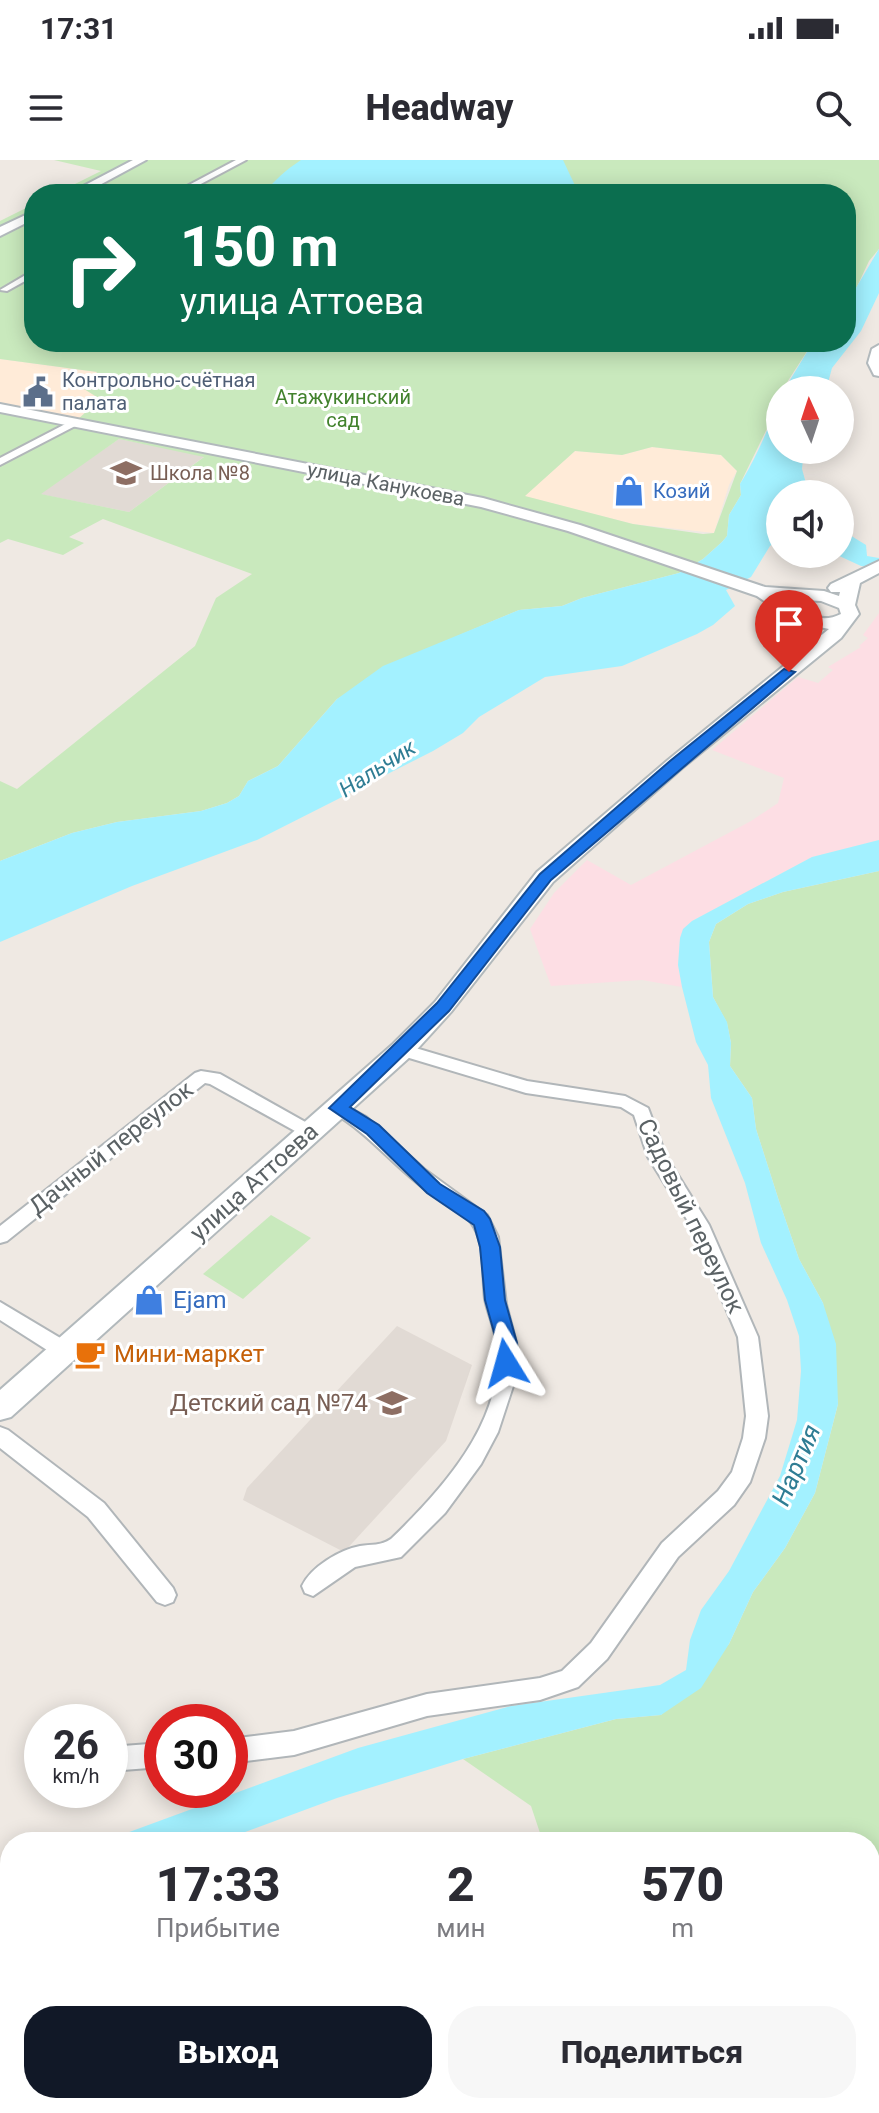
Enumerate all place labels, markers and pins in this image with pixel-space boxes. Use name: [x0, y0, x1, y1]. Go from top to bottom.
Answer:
place label: Контрольно-счётная палата: [62, 368, 255, 415]
public building icon: Контрольно-счётная палата: [21, 375, 55, 409]
school or university icon: Школа №8: [109, 456, 143, 490]
place label: Школа №8: [150, 461, 250, 485]
shop icon: Козий: [612, 474, 646, 508]
place label: Козий: [653, 479, 710, 503]
pin: [755, 590, 823, 672]
shop icon: Ejam: [132, 1283, 166, 1317]
place label: Ejam: [173, 1286, 226, 1314]
cafe icon: Мини-маркет: [73, 1337, 107, 1371]
place label: Мини-маркет: [114, 1340, 265, 1368]
school or university icon: Детский сад №74: [375, 1386, 409, 1420]
place label: Детский сад №74: [170, 1389, 368, 1417]

